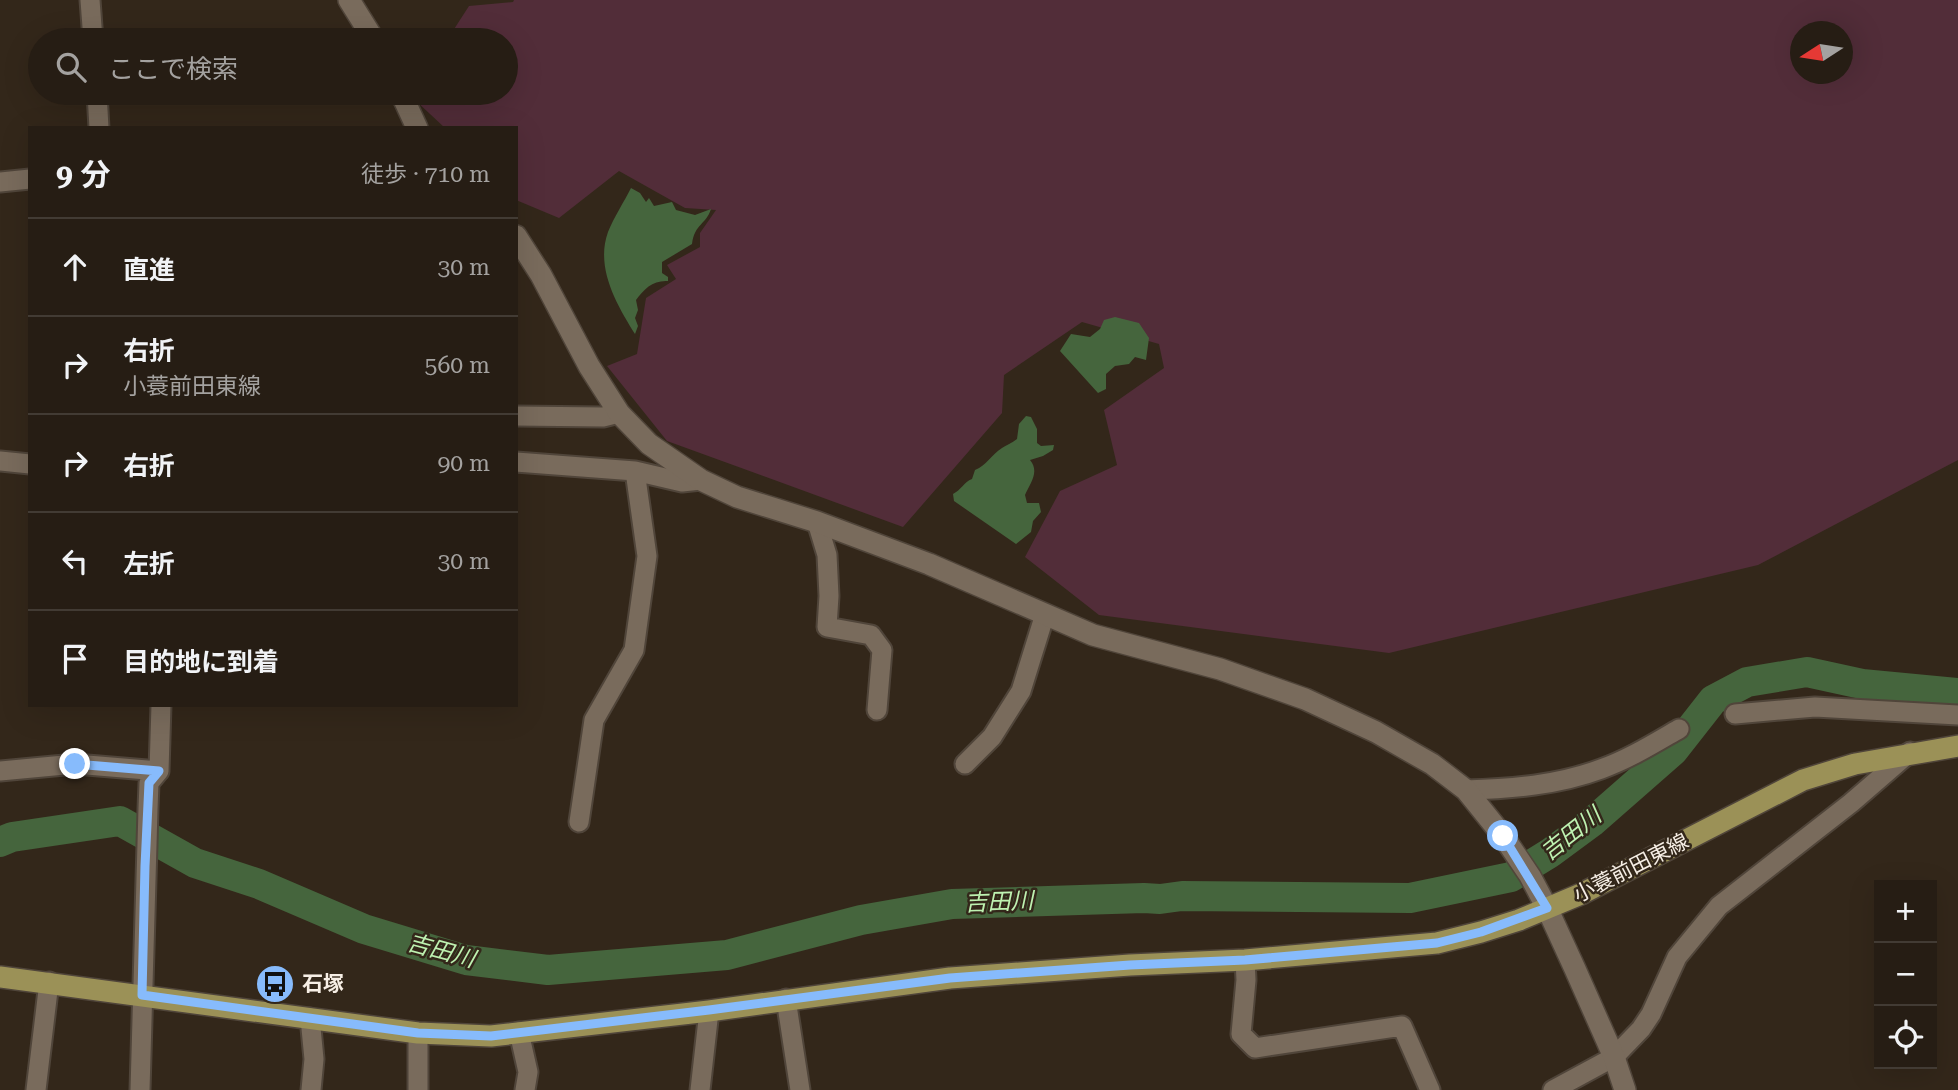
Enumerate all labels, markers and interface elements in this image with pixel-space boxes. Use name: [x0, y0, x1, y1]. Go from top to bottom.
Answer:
north arrow: [1790, 21, 1853, 84]
search box: [28, 28, 518, 105]
icon: search: [52, 48, 90, 86]
text: ここで検索: [108, 54, 238, 84]
text: 9 分: [56, 157, 110, 192]
text: 徒歩 · 710 m: [361, 161, 490, 188]
icon: ahead: [56, 248, 94, 286]
text: 30 m: [437, 254, 490, 281]
text: 直進: [123, 255, 175, 285]
text: 右折: [123, 336, 175, 366]
icon: right: [56, 346, 94, 384]
text: 560 m: [425, 352, 490, 379]
text: 小蓑前田東線: [123, 373, 261, 400]
icon: right: [56, 444, 94, 482]
text: 90 m: [437, 450, 490, 477]
text: 右折: [123, 451, 175, 481]
icon: left: [56, 542, 94, 580]
text: 30 m: [437, 548, 490, 575]
text: 左折: [123, 549, 175, 579]
icon: arrive: [56, 640, 94, 678]
text: 目的地に到着: [123, 647, 279, 677]
route end: [59, 748, 90, 779]
water label: 吉田川: [1536, 800, 1609, 866]
route start: [1487, 820, 1518, 851]
street label: 小蓑前田東線: [1569, 829, 1693, 907]
map controls: [1874, 880, 1937, 1069]
button: +: [1874, 880, 1937, 943]
water label: 吉田川: [964, 887, 1037, 917]
water label: 吉田川: [404, 929, 481, 974]
button: −: [1874, 943, 1937, 1006]
bus stop icon: 石塚: [254, 963, 296, 1005]
place label: 石塚: [302, 972, 344, 996]
button: locate: [1874, 1006, 1937, 1069]

